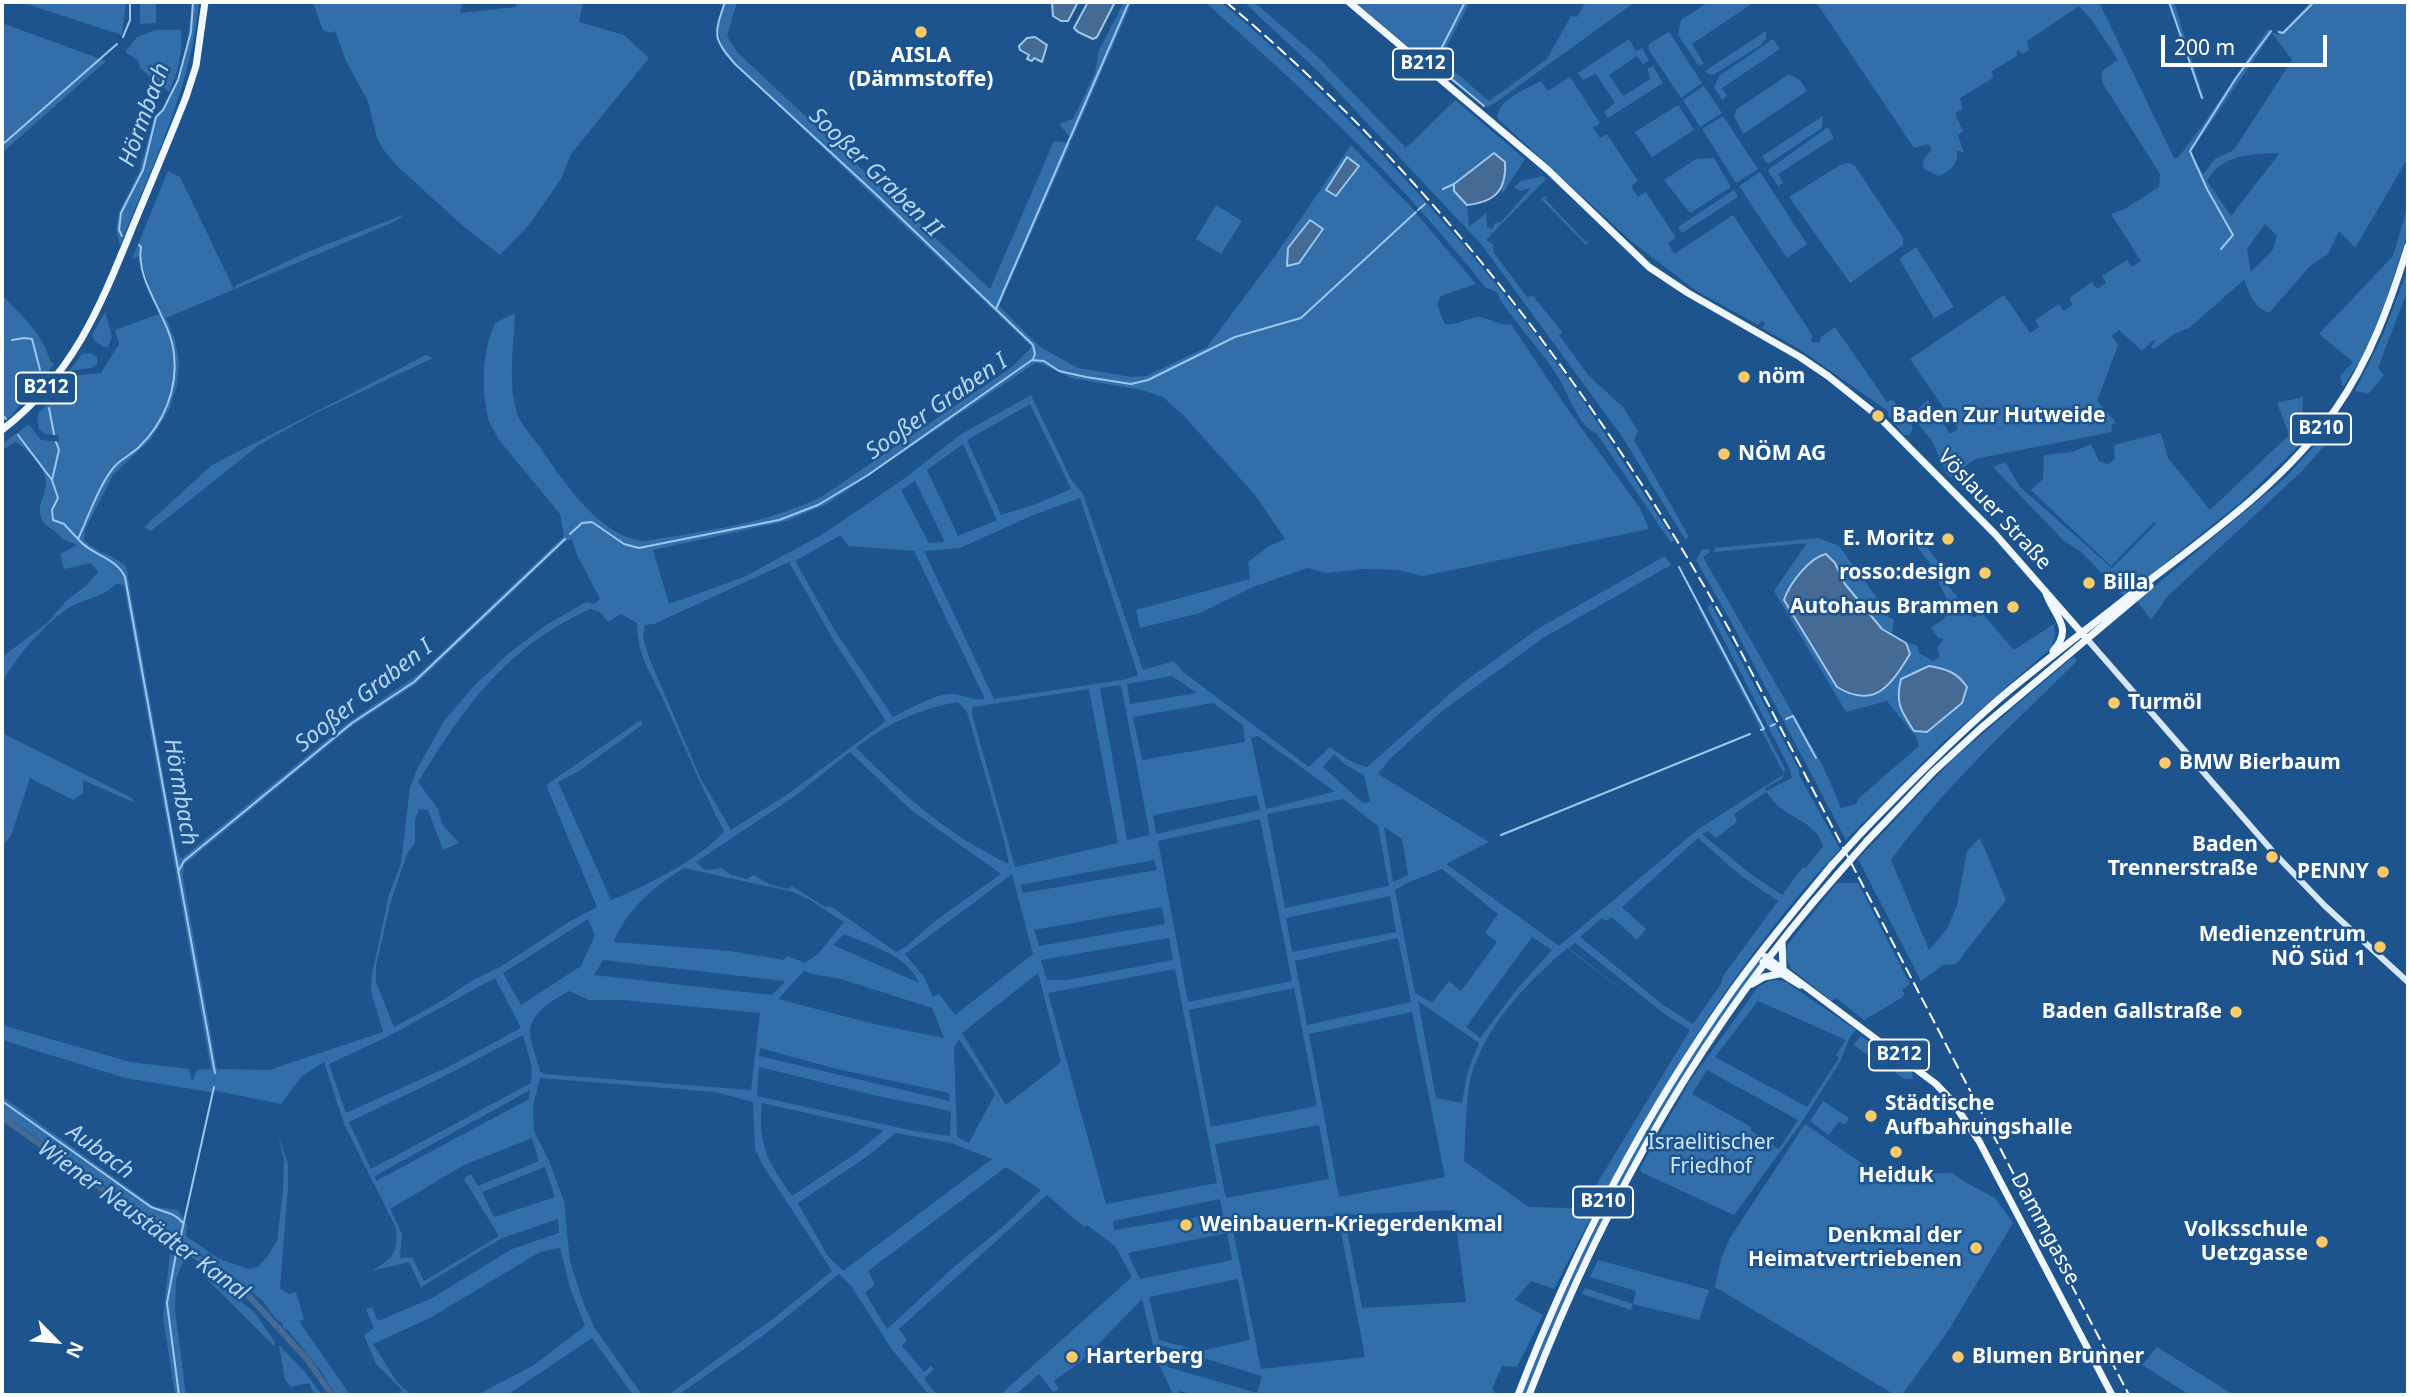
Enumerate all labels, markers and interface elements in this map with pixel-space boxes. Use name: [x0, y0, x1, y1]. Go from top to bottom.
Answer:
scale bar: [2165, 21, 2331, 65]
marker: AISLA (Dämmstoffe): [913, 24, 929, 40]
text: 200 m: [2174, 33, 2235, 61]
place label: AISLA (Dämmstoffe): [849, 43, 993, 93]
road number: B212: [1393, 48, 1453, 80]
water label: Hörmbach: [114, 60, 176, 170]
water label: Sooßer Graben II: [803, 103, 947, 243]
water label: Sooßer Graben I: [861, 348, 1013, 466]
place label: nöm: [1758, 364, 1805, 390]
marker: nöm: [1736, 369, 1752, 385]
road number: B212: [16, 372, 76, 404]
place label: Baden Zur Hutweide: [1892, 403, 2106, 429]
marker: Baden Zur Hutweide: [1870, 408, 1886, 424]
road number: B210: [2291, 414, 2351, 444]
place label: NÖM AG: [1738, 441, 1826, 467]
street label: Vöslauer Straße: [1932, 445, 2056, 575]
marker: NÖM AG: [1716, 446, 1732, 462]
place label: E. Moritz: [1843, 526, 1934, 552]
marker: E. Moritz: [1940, 531, 1956, 547]
place label: rosso:design: [1839, 560, 1971, 586]
marker: rosso:design: [1977, 565, 1993, 581]
place label: Billa: [2103, 570, 2148, 596]
marker: Billa: [2081, 575, 2097, 591]
place label: Autohaus Brammen: [1790, 594, 1999, 620]
marker: Autohaus Brammen: [2005, 599, 2021, 615]
water label: Sooßer Graben I: [290, 634, 438, 758]
place label: Turmöl: [2128, 690, 2202, 716]
marker: Turmöl: [2106, 695, 2122, 711]
water label: Hörmbach: [157, 736, 203, 848]
place label: BMW Bierbaum: [2179, 750, 2341, 776]
marker: BMW Bierbaum: [2157, 755, 2173, 771]
place label: Baden Trennerstraße: [2108, 832, 2258, 882]
marker: Baden Trennerstraße: [2264, 849, 2280, 865]
place label: PENNY: [2297, 859, 2369, 885]
marker: PENNY: [2375, 864, 2391, 880]
place label: Medienzentrum NÖ Süd 1: [2199, 922, 2366, 972]
marker: Medienzentrum NÖ Süd 1: [2372, 939, 2388, 955]
place label: Baden Gallstraße: [2042, 999, 2222, 1025]
marker: Baden Gallstraße: [2228, 1004, 2244, 1020]
road number: B212: [1869, 1040, 1929, 1070]
place label: Städtische Aufbahrungshalle: [1885, 1091, 2073, 1141]
marker: Städtische Aufbahrungshalle: [1863, 1108, 1879, 1124]
water label: Aubach: [61, 1118, 139, 1186]
park label: Israelitischer Friedhof: [1648, 1130, 1774, 1180]
water label: Wiener Neustädter Kanal: [32, 1135, 254, 1307]
marker: Heiduk: [1888, 1144, 1904, 1160]
place label: Heiduk: [1859, 1163, 1933, 1189]
street label: Dammgasse: [2005, 1169, 2085, 1289]
road number: B210: [1573, 1186, 1633, 1218]
place label: Weinbauern-Kriegerdenkmal: [1200, 1212, 1503, 1238]
marker: Weinbauern-Kriegerdenkmal: [1178, 1217, 1194, 1233]
place label: Volksschule Uetzgasse: [2184, 1217, 2308, 1267]
place label: Denkmal der Heimatvertriebenen: [1748, 1223, 1962, 1273]
marker: Volksschule Uetzgasse: [2314, 1234, 2330, 1250]
marker: Denkmal der Heimatvertriebenen: [1968, 1240, 1984, 1256]
north arrow: [21, 1306, 91, 1376]
text: N: [60, 1337, 90, 1362]
place label: Harterberg: [1086, 1344, 1203, 1370]
place label: Blumen Brunner: [1972, 1344, 2144, 1370]
marker: Harterberg: [1064, 1349, 1080, 1365]
marker: Blumen Brunner: [1950, 1349, 1966, 1365]

